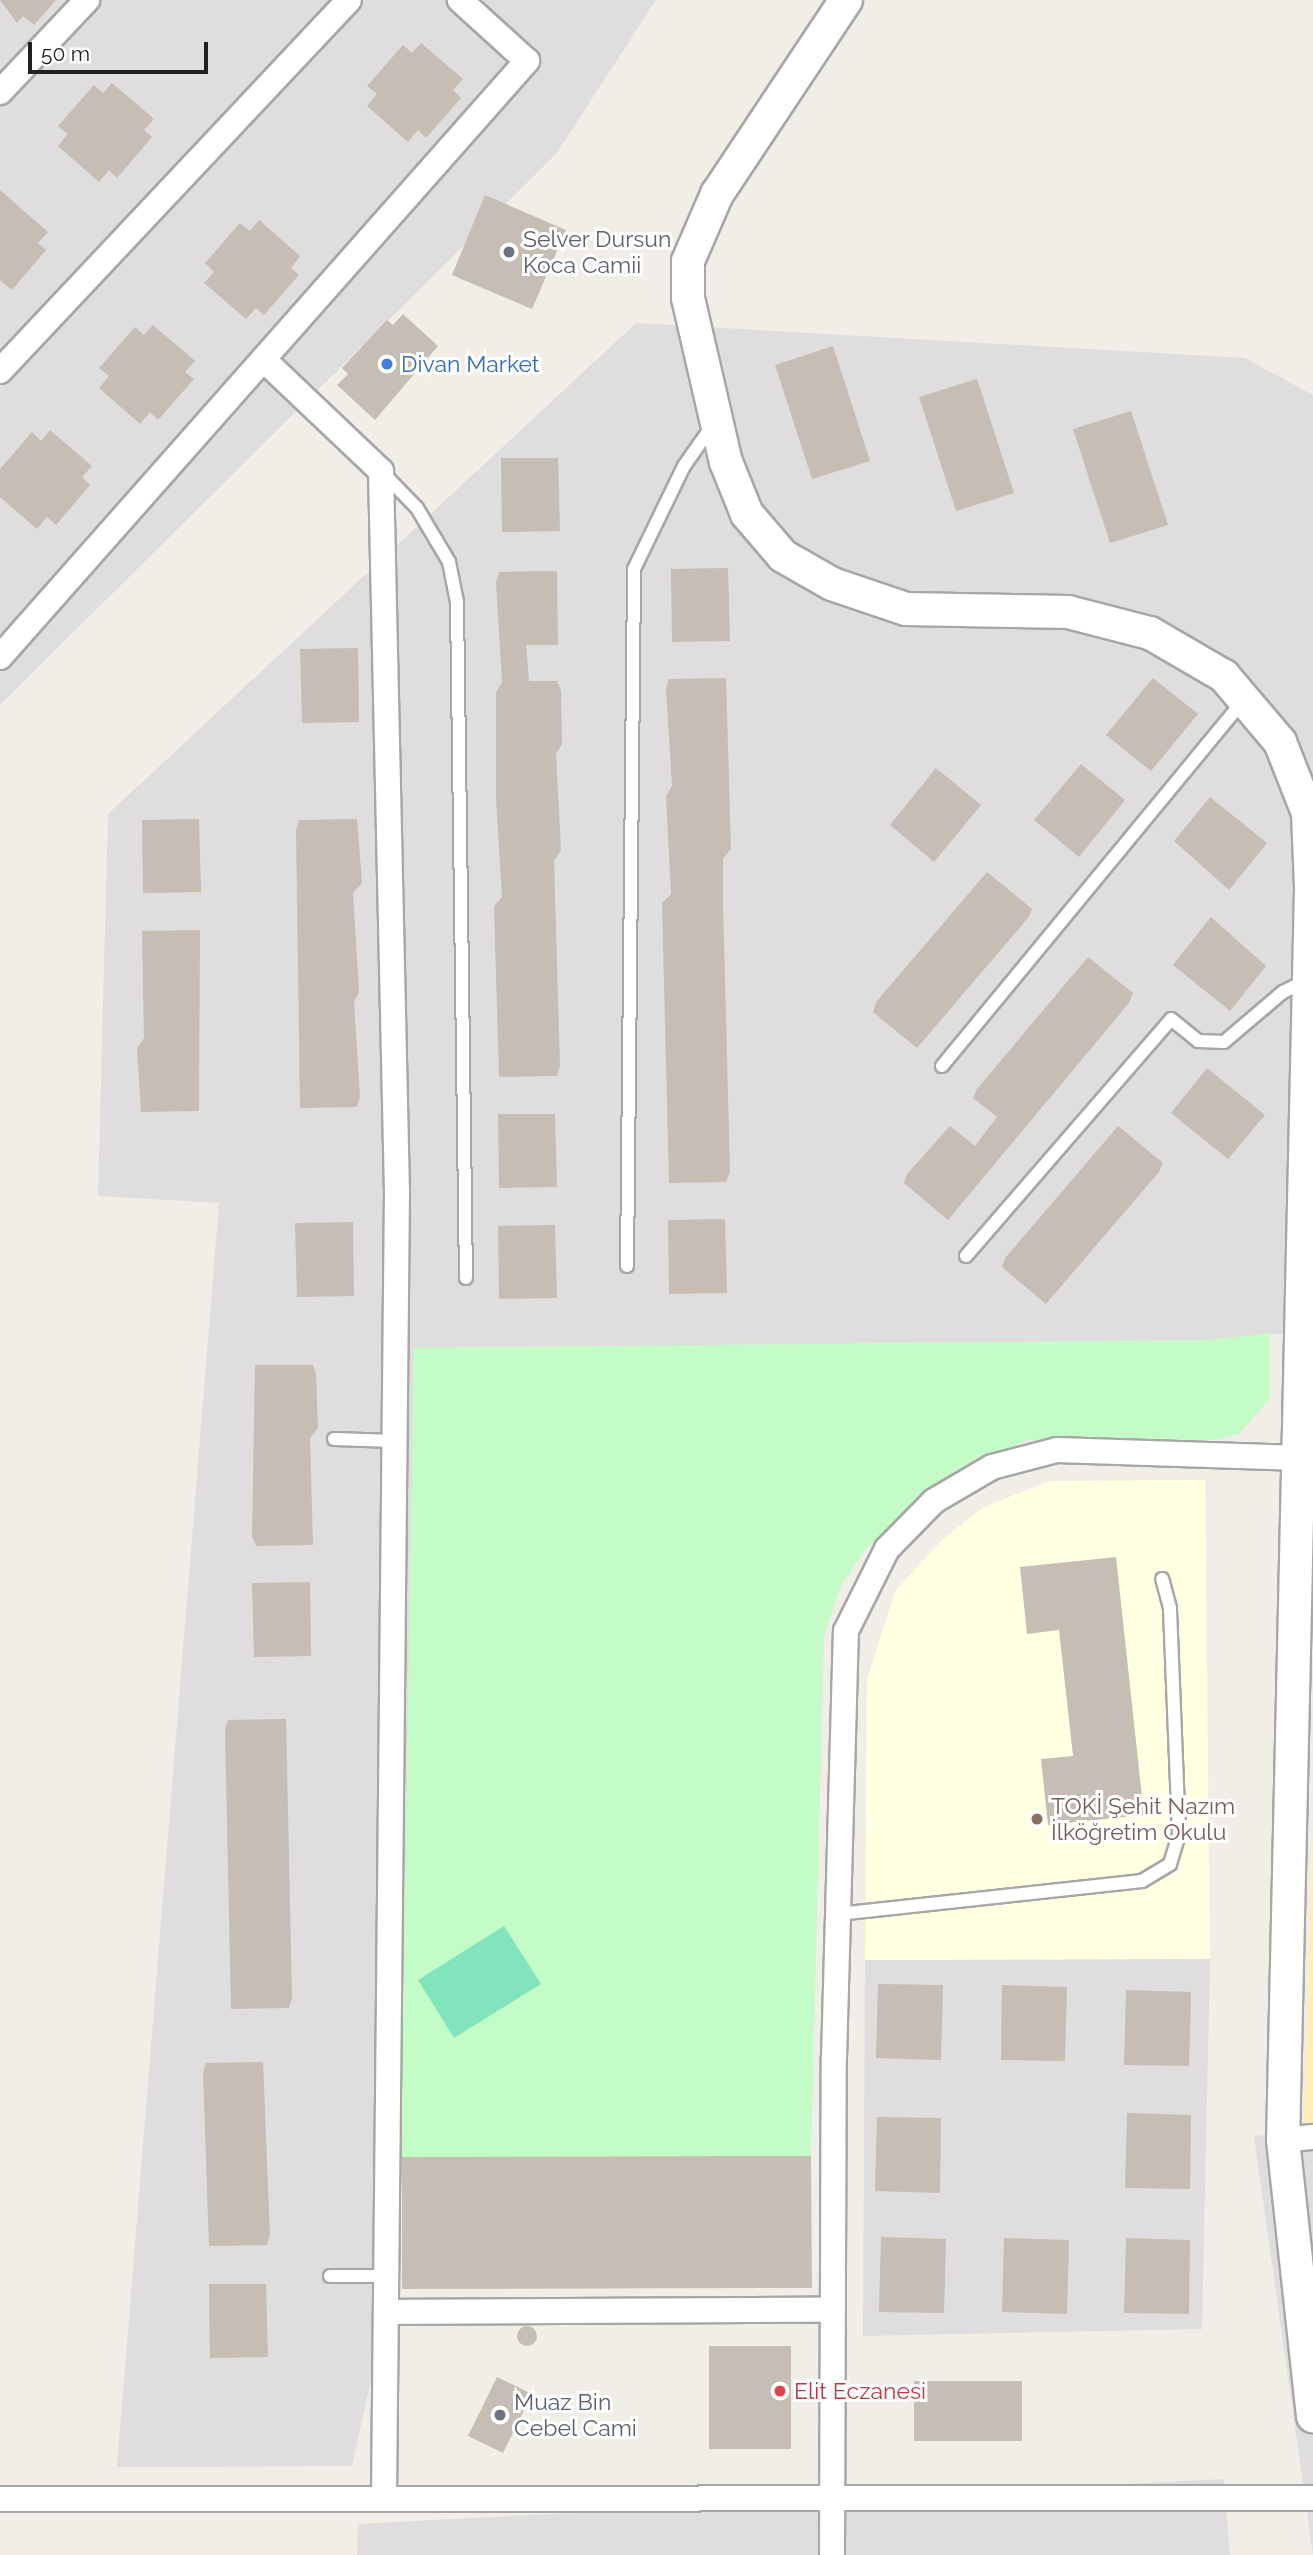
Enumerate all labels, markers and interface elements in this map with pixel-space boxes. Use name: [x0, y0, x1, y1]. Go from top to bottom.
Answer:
scale bar: [32, 28, 212, 72]
text: 50 m: [41, 41, 90, 66]
place label: Selver Dursun Koca Camii: [523, 225, 672, 279]
marker: Selver Dursun Koca Camii: [501, 244, 517, 260]
place label: Divan Market: [401, 350, 540, 378]
marker: Divan Market: [379, 356, 395, 372]
place label: TOKİ Şehit Nazım İlköğretim Okulu: [1051, 1792, 1235, 1846]
marker: TOKİ Şehit Nazım İlköğretim Okulu: [1029, 1811, 1045, 1827]
place label: Elit Eczanesi: [794, 2377, 926, 2405]
marker: Elit Eczanesi: [772, 2383, 788, 2399]
place label: Muaz Bin Cebel Cami: [514, 2388, 638, 2442]
marker: Muaz Bin Cebel Cami: [492, 2407, 508, 2423]

